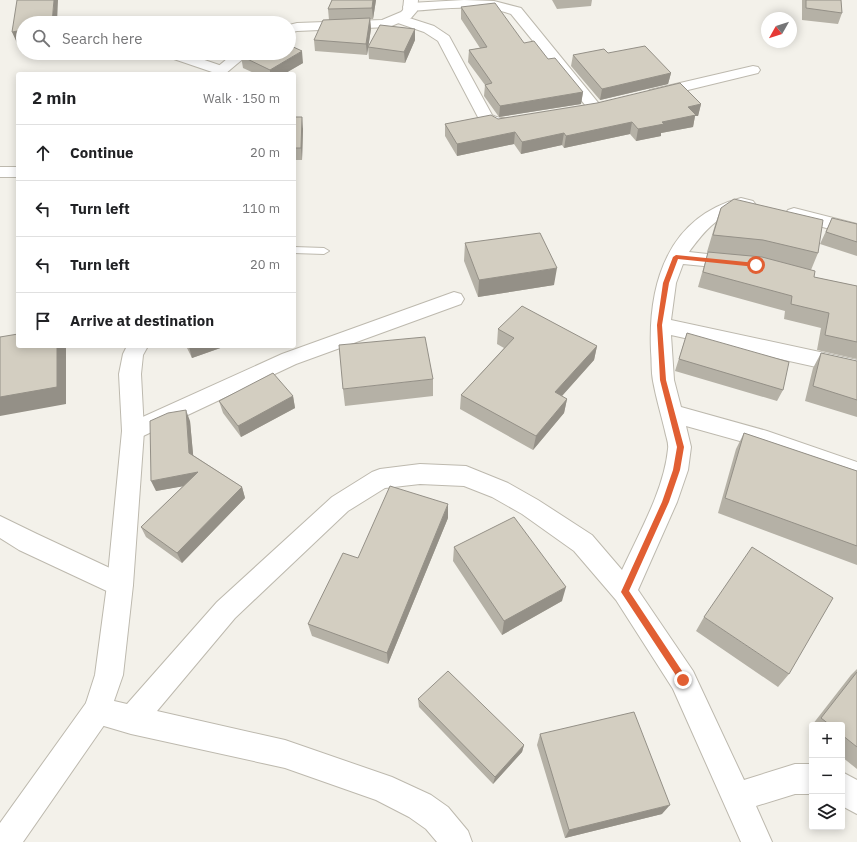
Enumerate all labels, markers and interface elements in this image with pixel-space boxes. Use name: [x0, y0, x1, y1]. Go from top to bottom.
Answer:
north arrow: [761, 12, 797, 48]
search box: [16, 16, 296, 60]
icon: search: [30, 27, 52, 49]
text: Search here: [62, 29, 142, 48]
text: 2 min: [32, 87, 76, 109]
text: Walk · 150 m: [203, 90, 280, 107]
icon: ahead: [32, 142, 54, 164]
text: Continue: [70, 143, 134, 162]
text: 20 m: [250, 144, 280, 161]
icon: left: [32, 198, 54, 220]
text: Turn left: [70, 199, 130, 218]
text: 110 m: [242, 200, 280, 217]
icon: left: [32, 254, 54, 276]
text: Turn left: [70, 255, 130, 274]
text: 20 m: [250, 256, 280, 273]
route start: [747, 256, 765, 274]
icon: arrive: [32, 310, 54, 332]
text: Arrive at destination: [70, 311, 214, 330]
route end: [674, 671, 692, 689]
map controls: [809, 722, 845, 830]
button: +: [809, 722, 845, 758]
button: −: [809, 758, 845, 794]
button: layers: [809, 794, 845, 830]

